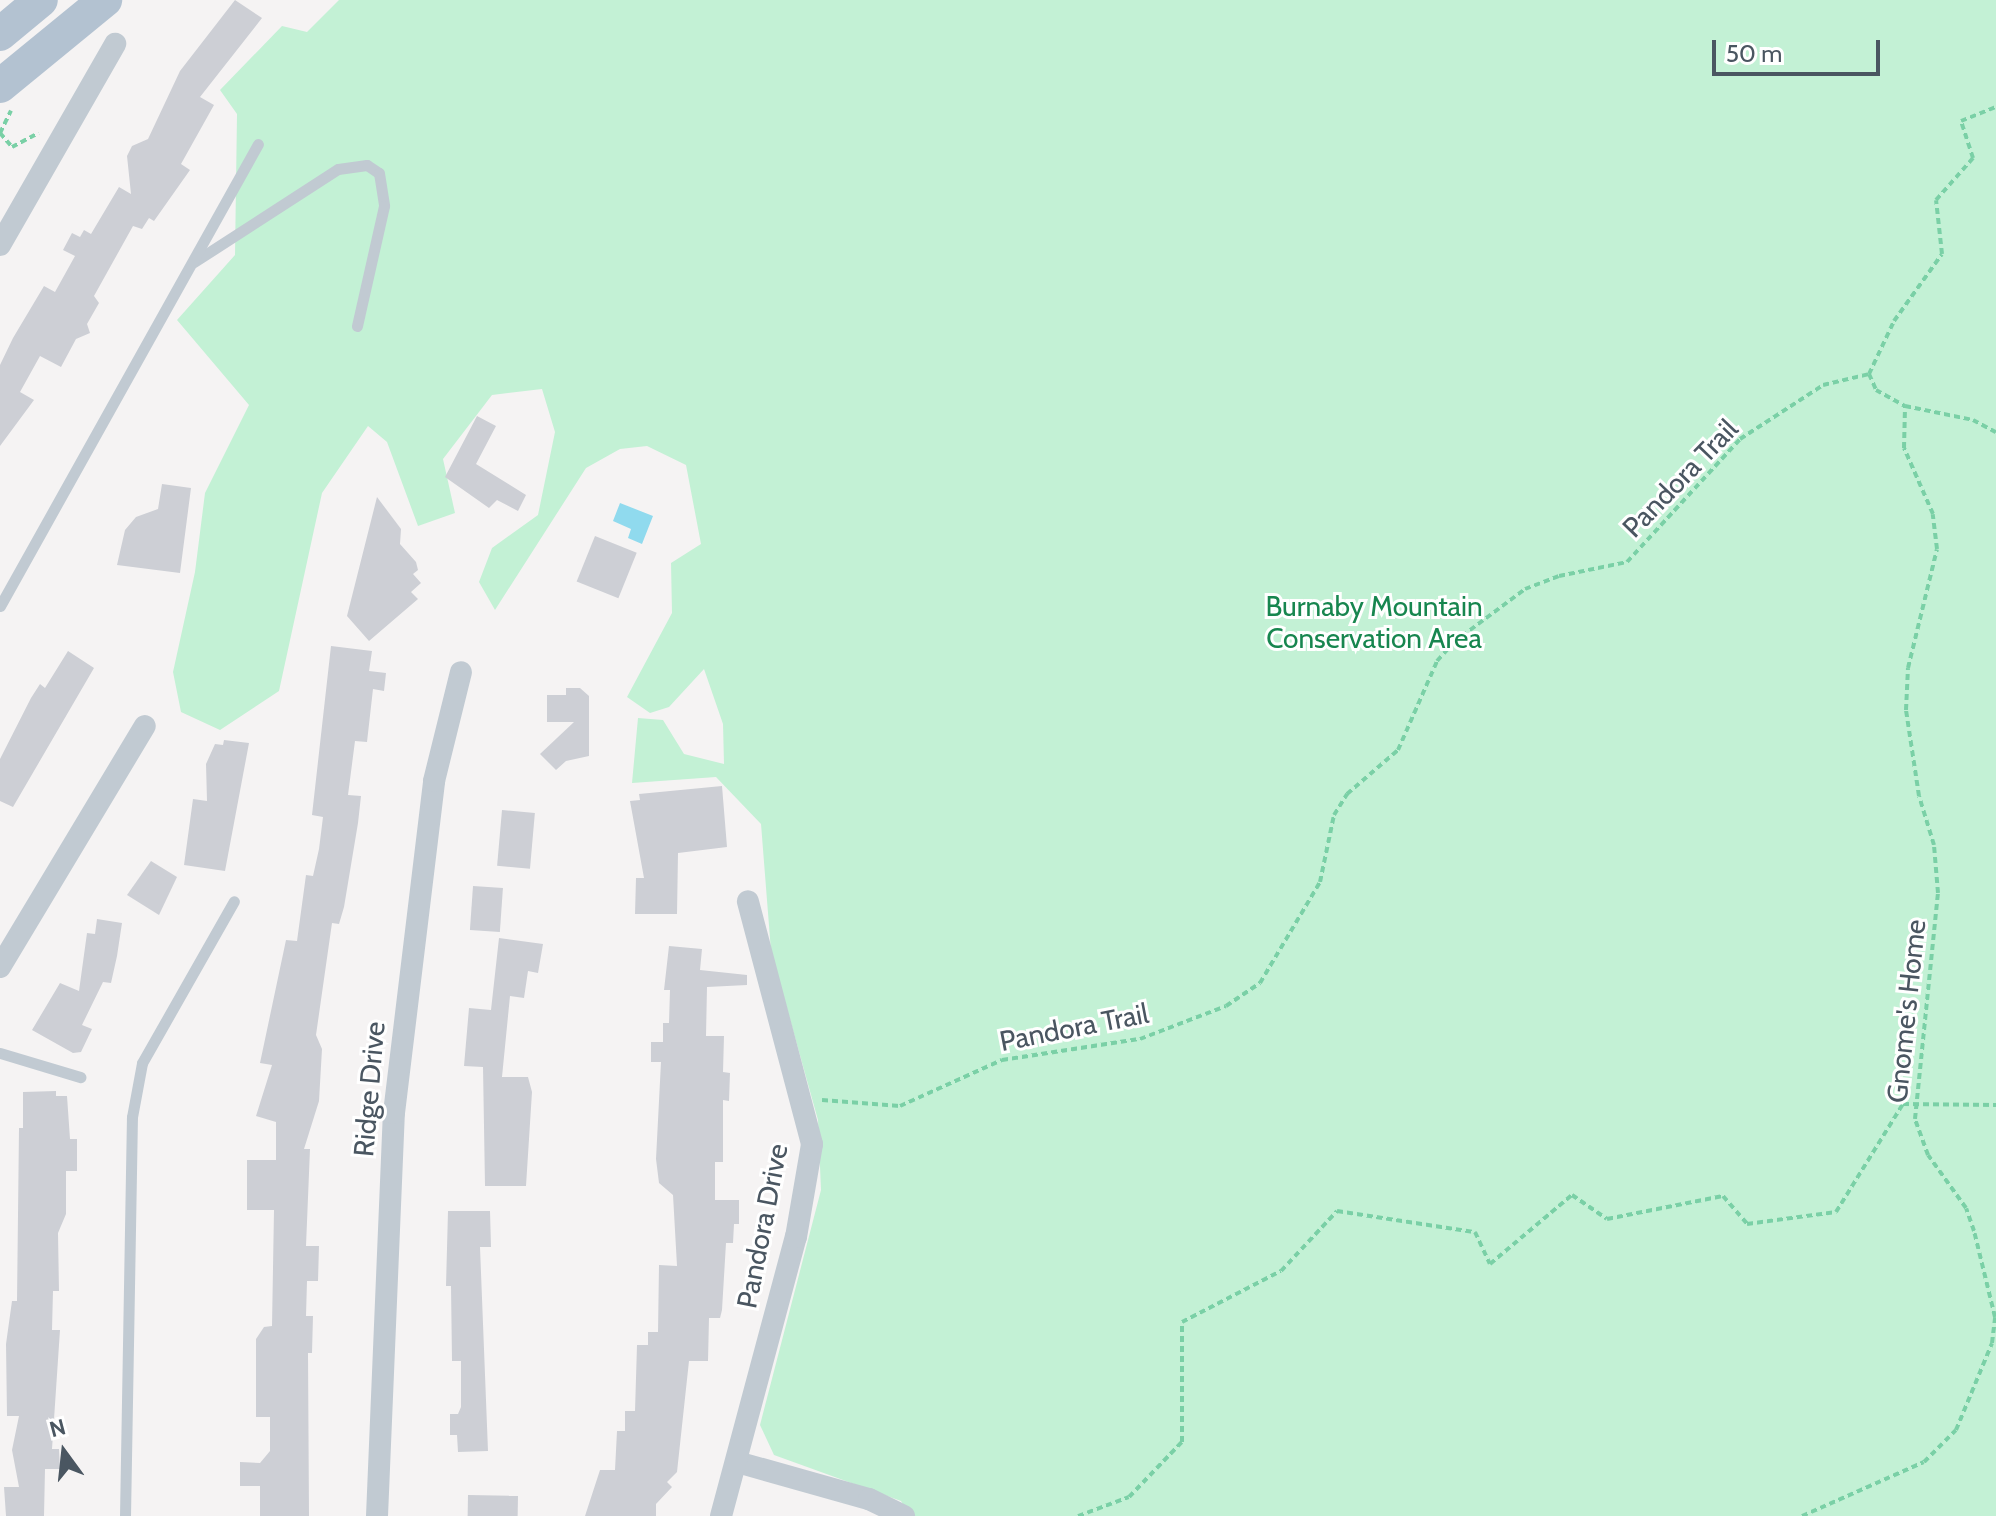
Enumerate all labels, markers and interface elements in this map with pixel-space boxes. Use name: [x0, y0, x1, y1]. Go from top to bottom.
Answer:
scale bar: [1716, 24, 1884, 74]
text: 50 m: [1726, 39, 1782, 68]
street label: Pandora Trail: [1615, 412, 1745, 544]
park label: Burnaby Mountain Conservation Area: [1265, 589, 1483, 655]
street label: Gnome's Home: [1880, 918, 1932, 1104]
street label: Pandora Trail: [997, 996, 1151, 1058]
street label: Ridge Drive: [346, 1020, 392, 1158]
street label: Pandora Drive: [730, 1141, 794, 1311]
north arrow: [24, 1412, 104, 1492]
text: N: [47, 1413, 69, 1443]

